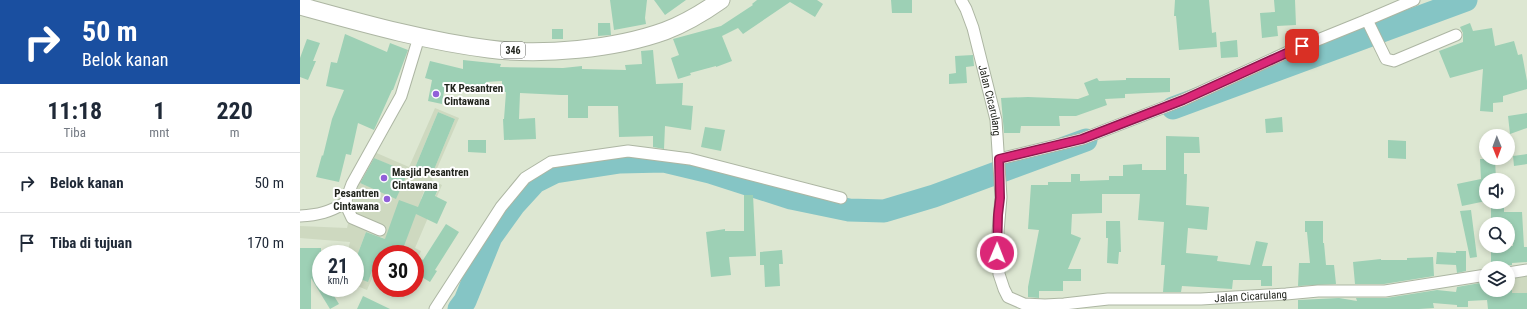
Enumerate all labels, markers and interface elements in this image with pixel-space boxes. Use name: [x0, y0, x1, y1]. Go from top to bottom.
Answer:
text: 50 m: [82, 15, 138, 48]
icon: right: [16, 16, 68, 68]
pin: [1285, 29, 1319, 63]
icon: arrive: [1291, 35, 1313, 57]
road number: 346: [501, 42, 525, 58]
text: Belok kanan: [82, 49, 168, 70]
street label: Jalan Cicarulang: [975, 64, 1003, 136]
place label: TK Pesantren Cintawana: [444, 82, 503, 108]
marker: TK Pesantren Cintawana: [431, 89, 441, 99]
text: 11:18: [47, 97, 102, 125]
text: 1: [153, 97, 165, 125]
text: 220: [216, 97, 253, 125]
text: Tiba: [63, 125, 86, 140]
text: mnt: [149, 125, 169, 140]
text: m: [230, 125, 240, 140]
north arrow: [1479, 129, 1515, 165]
map controls: [1479, 129, 1515, 297]
place label: Masjid Pesantren Cintawana: [392, 166, 469, 192]
icon: right: [16, 172, 38, 194]
marker: Masjid Pesantren Cintawana: [379, 173, 389, 183]
button: sound: [1479, 173, 1515, 209]
text: Belok kanan: [50, 174, 124, 192]
text: 50 m: [254, 174, 284, 192]
place label: Pesantren Cintawana: [333, 187, 379, 213]
marker: Pesantren Cintawana: [382, 194, 392, 204]
button: search: [1479, 217, 1515, 253]
icon: arrive: [16, 232, 38, 254]
position arrow: [976, 232, 1018, 274]
text: Tiba di tujuan: [50, 234, 132, 252]
text: 170 m: [247, 234, 284, 252]
speed limit sign: 30: [372, 245, 424, 297]
text: 21: [328, 254, 348, 278]
button: layers: [1479, 261, 1515, 297]
text: km/h: [328, 275, 348, 286]
street label: Jalan Cicarulang: [1214, 288, 1287, 305]

